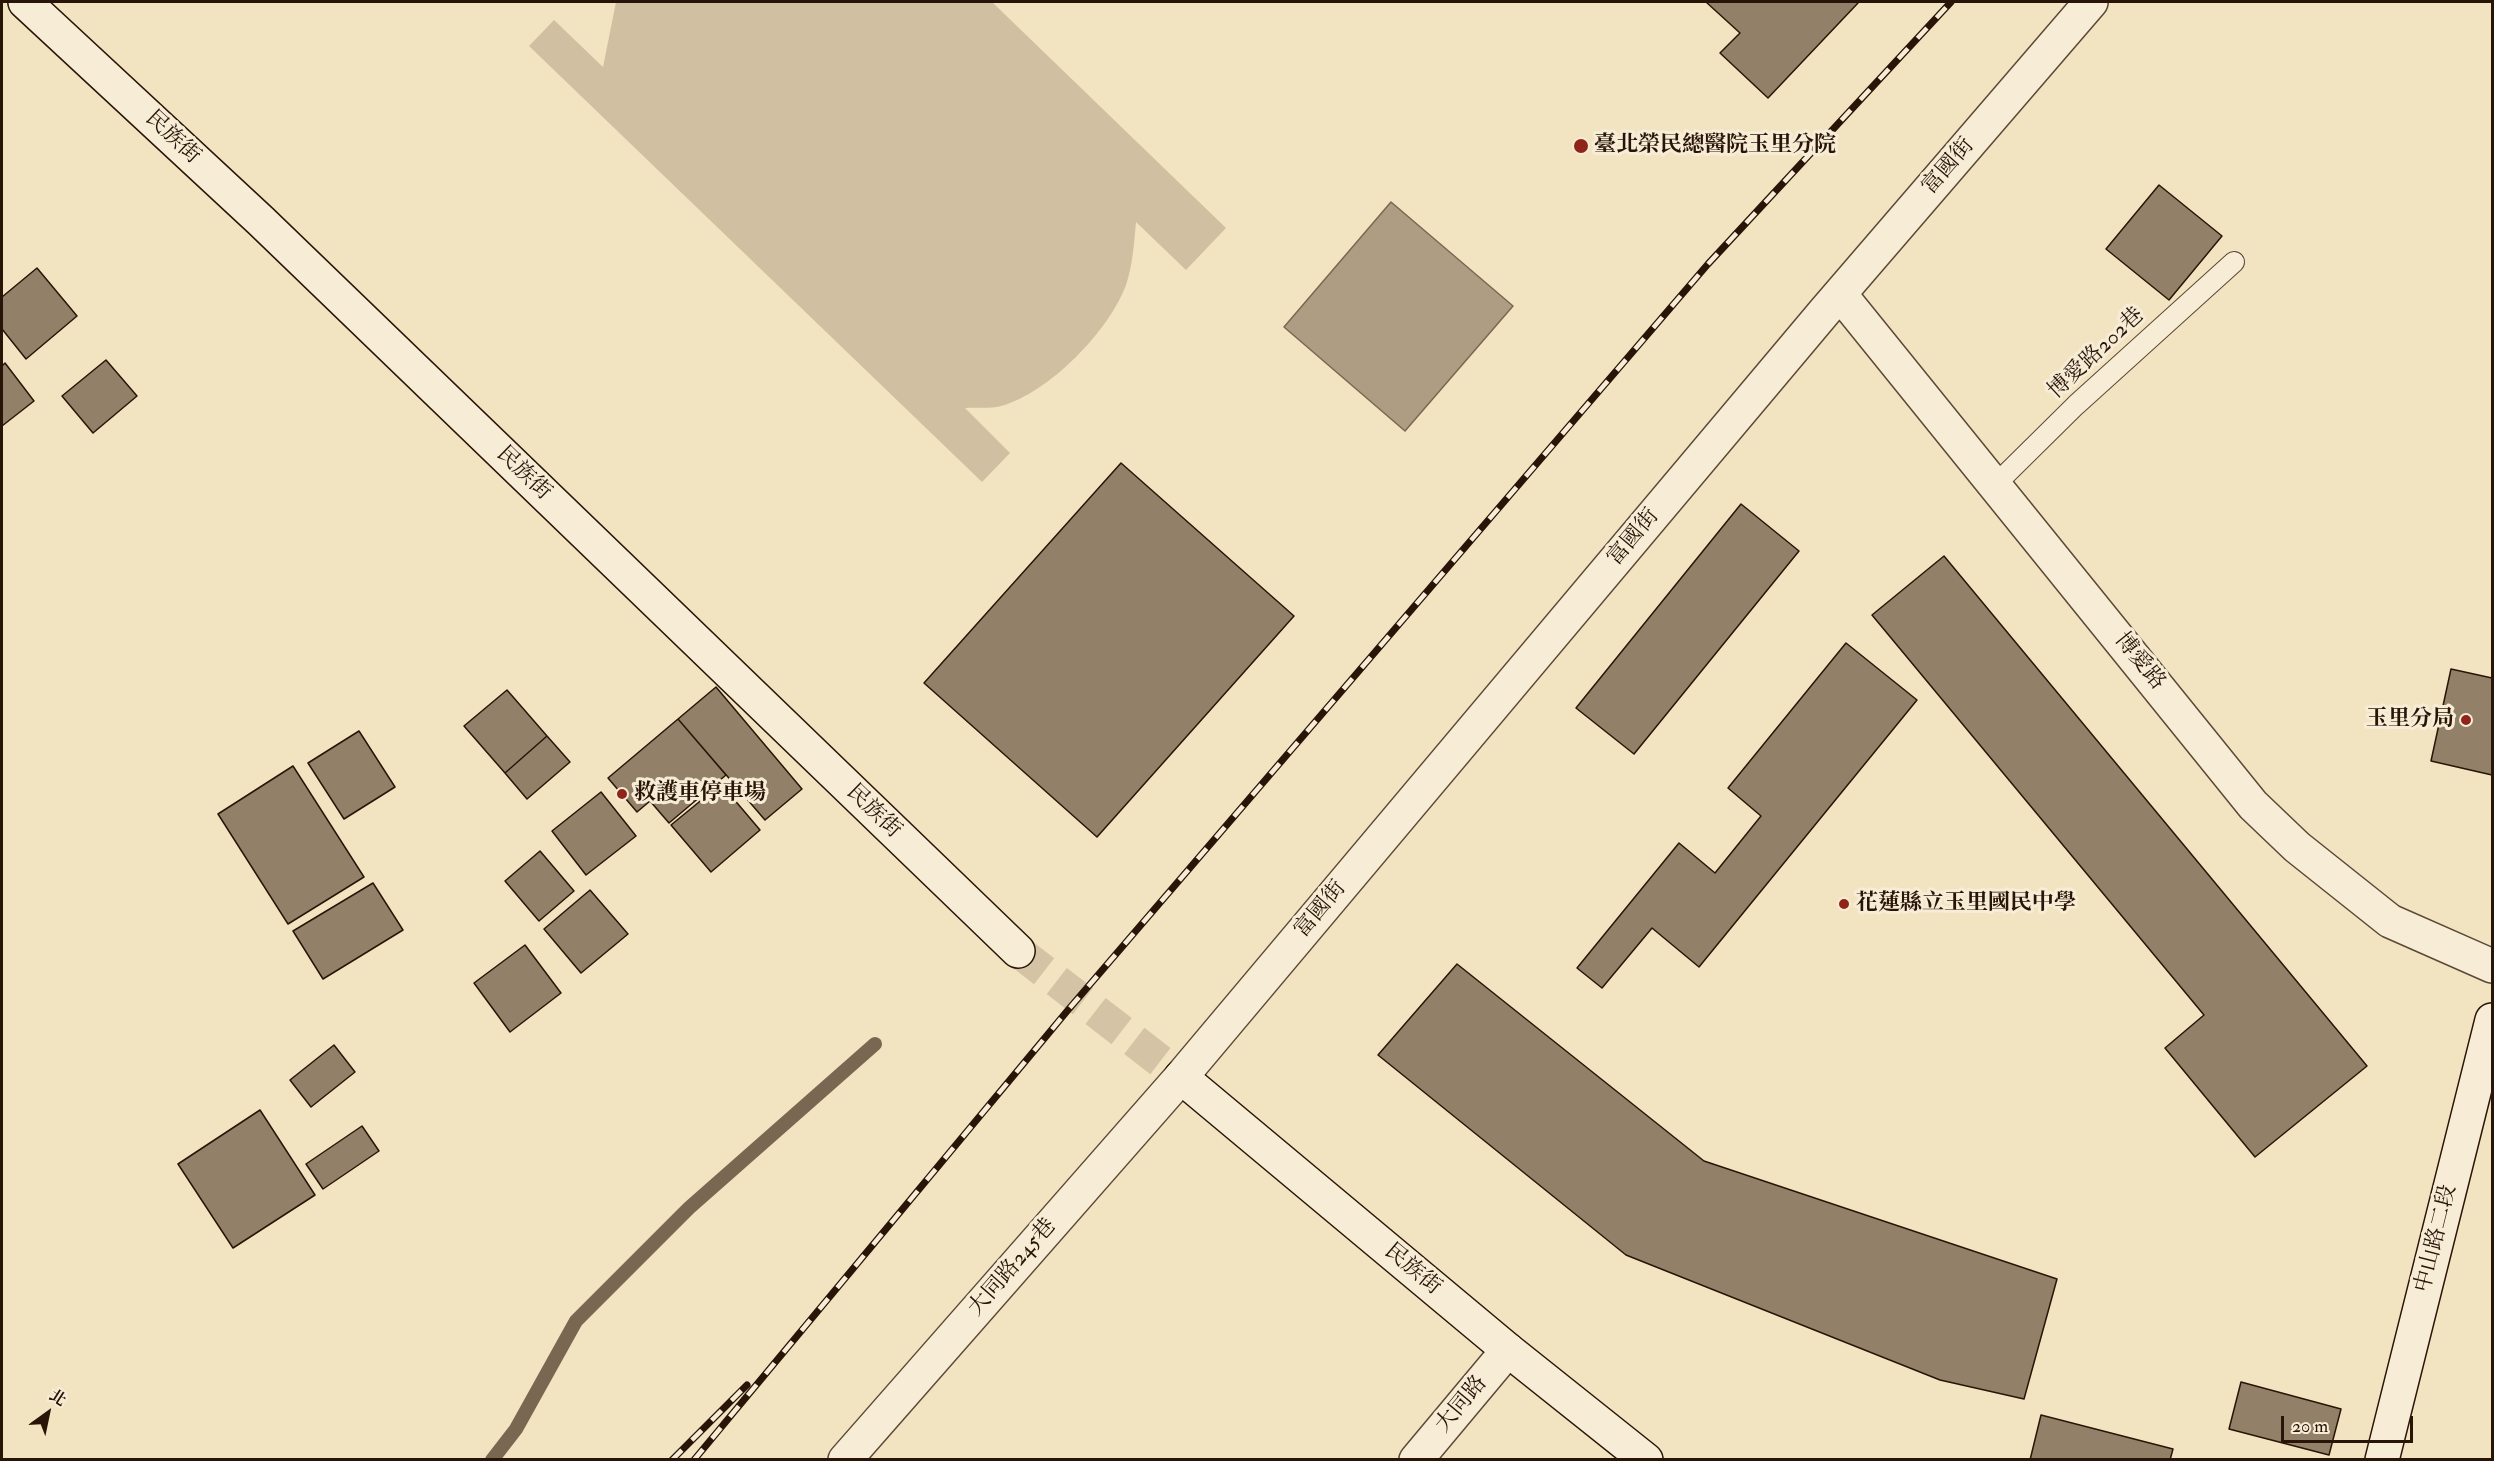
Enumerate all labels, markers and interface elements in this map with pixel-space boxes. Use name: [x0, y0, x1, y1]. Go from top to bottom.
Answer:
street label: 民族街: [139, 106, 205, 170]
place label: 臺北榮民總醫院玉里分院: [1594, 133, 1836, 159]
street label: 富國街: [1917, 133, 1981, 201]
marker: 臺北榮民總醫院玉里分院: [1572, 137, 1590, 155]
street label: 博愛路202巷: [2044, 303, 2150, 405]
street label: 民族街: [490, 442, 556, 506]
street label: 富國街: [1603, 504, 1665, 572]
street label: 博愛路: [2108, 628, 2170, 696]
place label: 玉里分局: [2366, 707, 2454, 733]
marker: 玉里分局: [2459, 713, 2473, 727]
street label: 民族街: [840, 780, 906, 844]
place label: 救護車停車場: [634, 781, 766, 807]
marker: 救護車停車場: [615, 787, 629, 801]
street label: 富國街: [1290, 876, 1352, 944]
place label: 花蓮縣立玉里國民中學: [1856, 891, 2076, 917]
marker: 花蓮縣立玉里國民中學: [1837, 897, 1851, 911]
street label: 中山路二段: [2411, 1182, 2463, 1296]
street label: 大同路245巷: [963, 1214, 1063, 1322]
street label: 民族街: [1378, 1239, 1446, 1301]
street label: 大同路: [1431, 1371, 1493, 1439]
north arrow: [18, 1383, 78, 1443]
text: 北: [46, 1385, 70, 1411]
scale bar: [2284, 1404, 2416, 1442]
text: 20 m: [2292, 1415, 2328, 1438]

